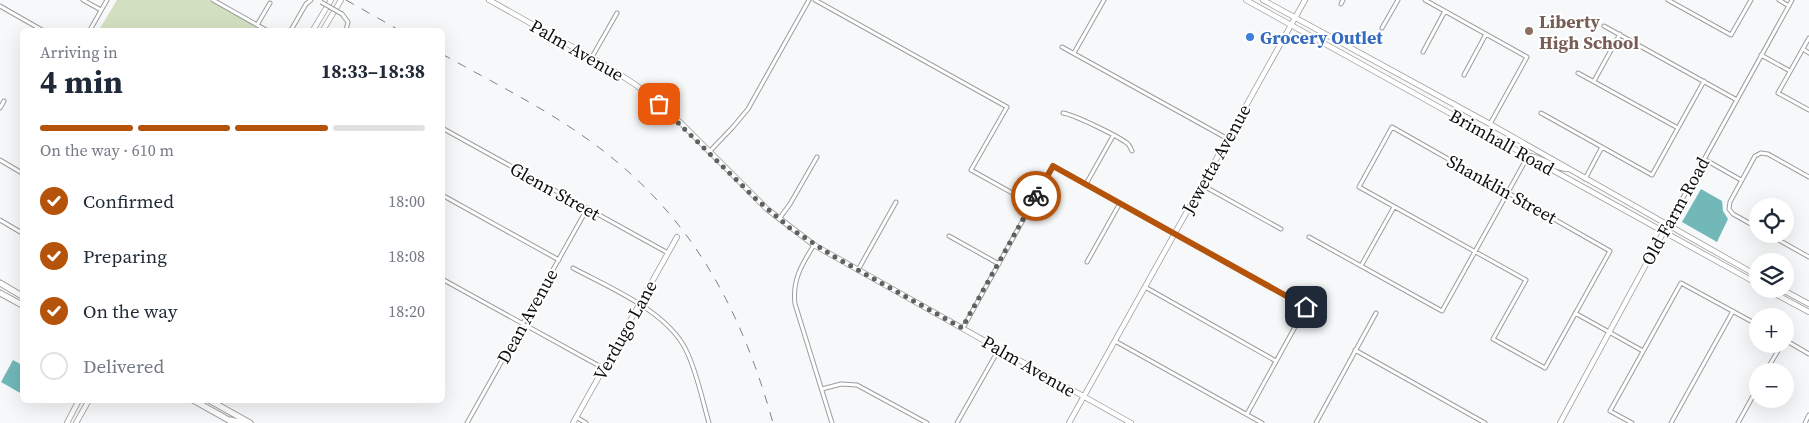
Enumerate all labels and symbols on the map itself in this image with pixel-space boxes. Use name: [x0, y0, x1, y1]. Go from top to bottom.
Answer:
place label: Liberty High School: [1539, 9, 1639, 55]
street label: Palm Avenue: [525, 13, 629, 87]
place label: Grocery Outlet: [1260, 25, 1383, 50]
marker: Liberty High School: [1523, 25, 1535, 37]
marker: Grocery Outlet: [1244, 31, 1256, 43]
pin: [638, 83, 680, 125]
street label: Jewetta Avenue: [1175, 99, 1257, 219]
street label: Brimhall Road: [1445, 103, 1559, 181]
street label: Shanklin Street: [1443, 148, 1562, 230]
street label: Old Farm Road: [1635, 152, 1715, 270]
street label: Glenn Street: [505, 156, 605, 226]
courier: [1011, 171, 1061, 221]
street label: Dean Avenue: [491, 264, 563, 368]
street label: Verdugo Lane: [587, 275, 663, 385]
pin: [1285, 286, 1327, 328]
street label: Palm Avenue: [977, 329, 1081, 403]

